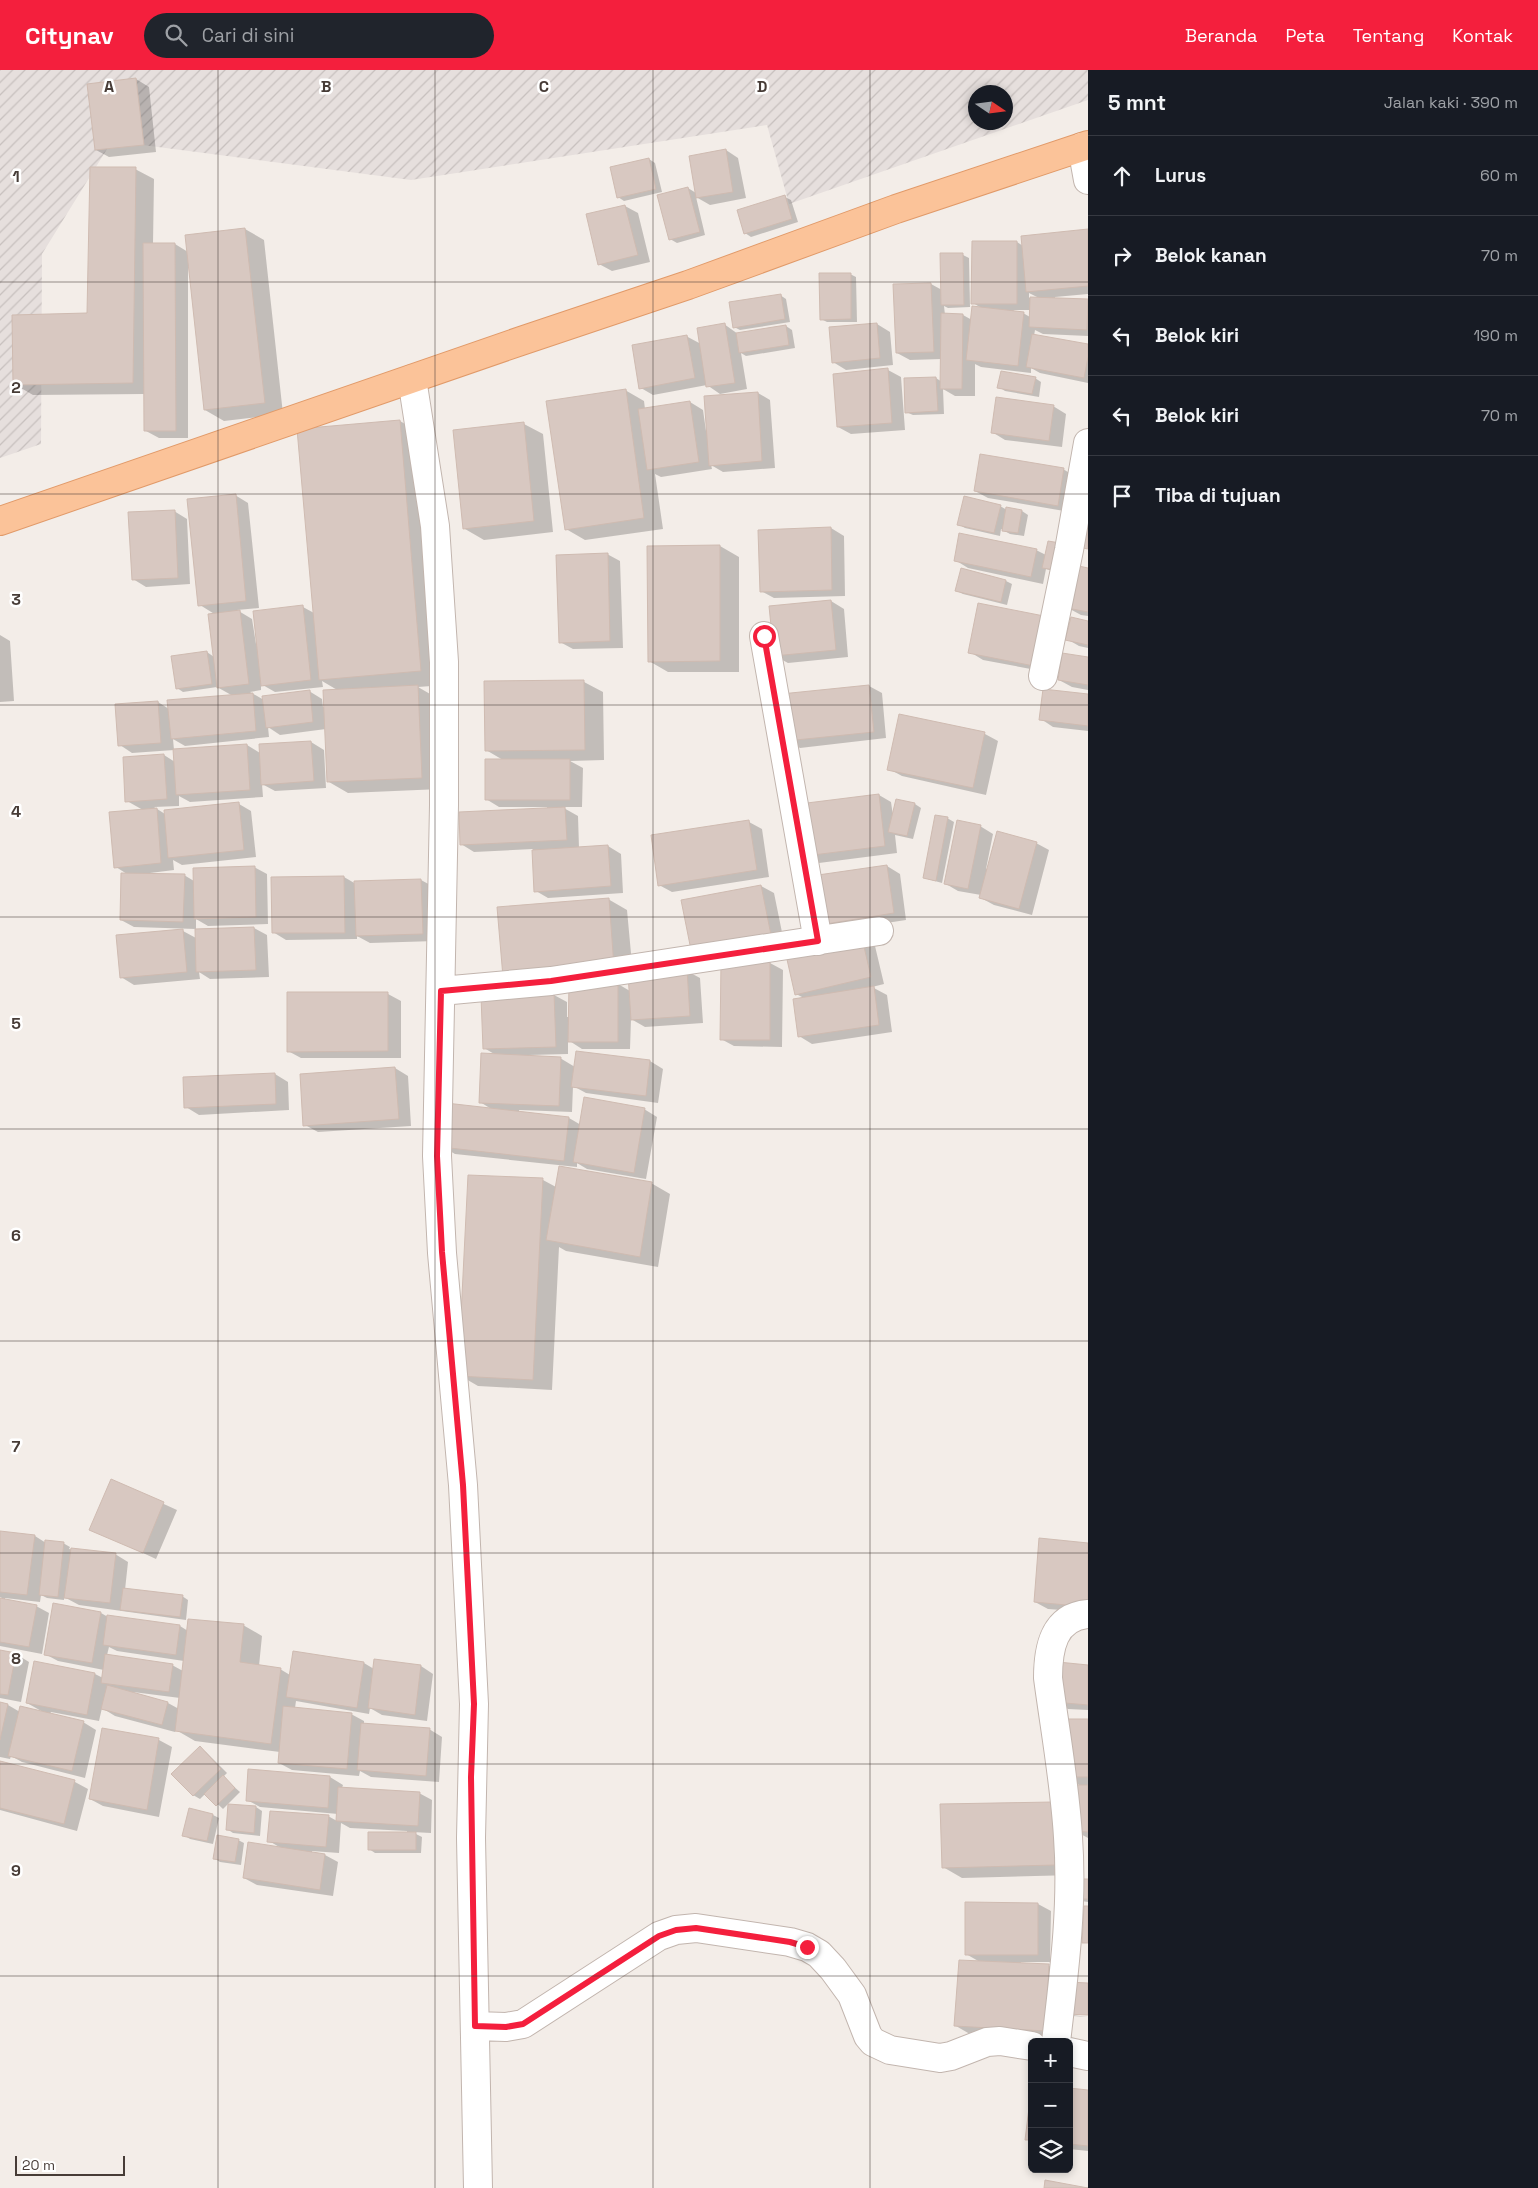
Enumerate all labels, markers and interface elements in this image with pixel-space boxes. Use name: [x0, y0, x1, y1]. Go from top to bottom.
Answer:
search box: [144, 13, 494, 58]
text: Citynav: [25, 20, 114, 51]
icon: search: [162, 21, 190, 49]
text: Cari di sini: [202, 23, 294, 48]
text: Beranda: [1185, 24, 1257, 47]
text: Peta: [1285, 24, 1325, 47]
text: Tentang: [1353, 24, 1424, 47]
text: Kontak: [1452, 24, 1513, 47]
text: A: [104, 76, 114, 97]
text: B: [321, 76, 331, 97]
text: C: [539, 76, 549, 97]
text: D: [757, 76, 767, 97]
north arrow: [968, 85, 1013, 130]
text: 5 mnt: [1108, 89, 1166, 116]
text: Jalan kaki · 390 m: [1384, 92, 1518, 113]
icon: ahead: [1108, 162, 1136, 190]
text: Lurus: [1155, 163, 1206, 188]
text: 60 m: [1480, 165, 1518, 186]
text: 1: [12, 166, 20, 187]
icon: right: [1108, 242, 1136, 270]
text: Belok kanan: [1155, 243, 1267, 268]
text: 70 m: [1481, 245, 1518, 266]
icon: left: [1108, 322, 1136, 350]
text: Belok kiri: [1155, 323, 1239, 348]
text: 190 m: [1473, 325, 1518, 346]
text: 2: [11, 377, 21, 398]
icon: left: [1108, 402, 1136, 430]
text: Belok kiri: [1155, 403, 1239, 428]
text: 70 m: [1481, 405, 1518, 426]
icon: arrive: [1108, 482, 1136, 510]
text: Tiba di tujuan: [1155, 483, 1281, 508]
text: 3: [11, 589, 21, 610]
route start: [753, 625, 776, 648]
text: 4: [11, 801, 21, 822]
text: 5: [11, 1013, 21, 1034]
text: 6: [11, 1225, 21, 1246]
text: 7: [12, 1436, 21, 1457]
text: 8: [11, 1648, 21, 1669]
text: 9: [11, 1860, 21, 1881]
route end: [796, 1936, 819, 1959]
map controls: [1028, 2038, 1073, 2173]
button: +: [1028, 2038, 1073, 2083]
button: −: [1028, 2083, 1073, 2128]
button: layers: [1028, 2128, 1073, 2173]
scale bar: [15, 2153, 125, 2176]
text: 20 m: [22, 2156, 55, 2174]

